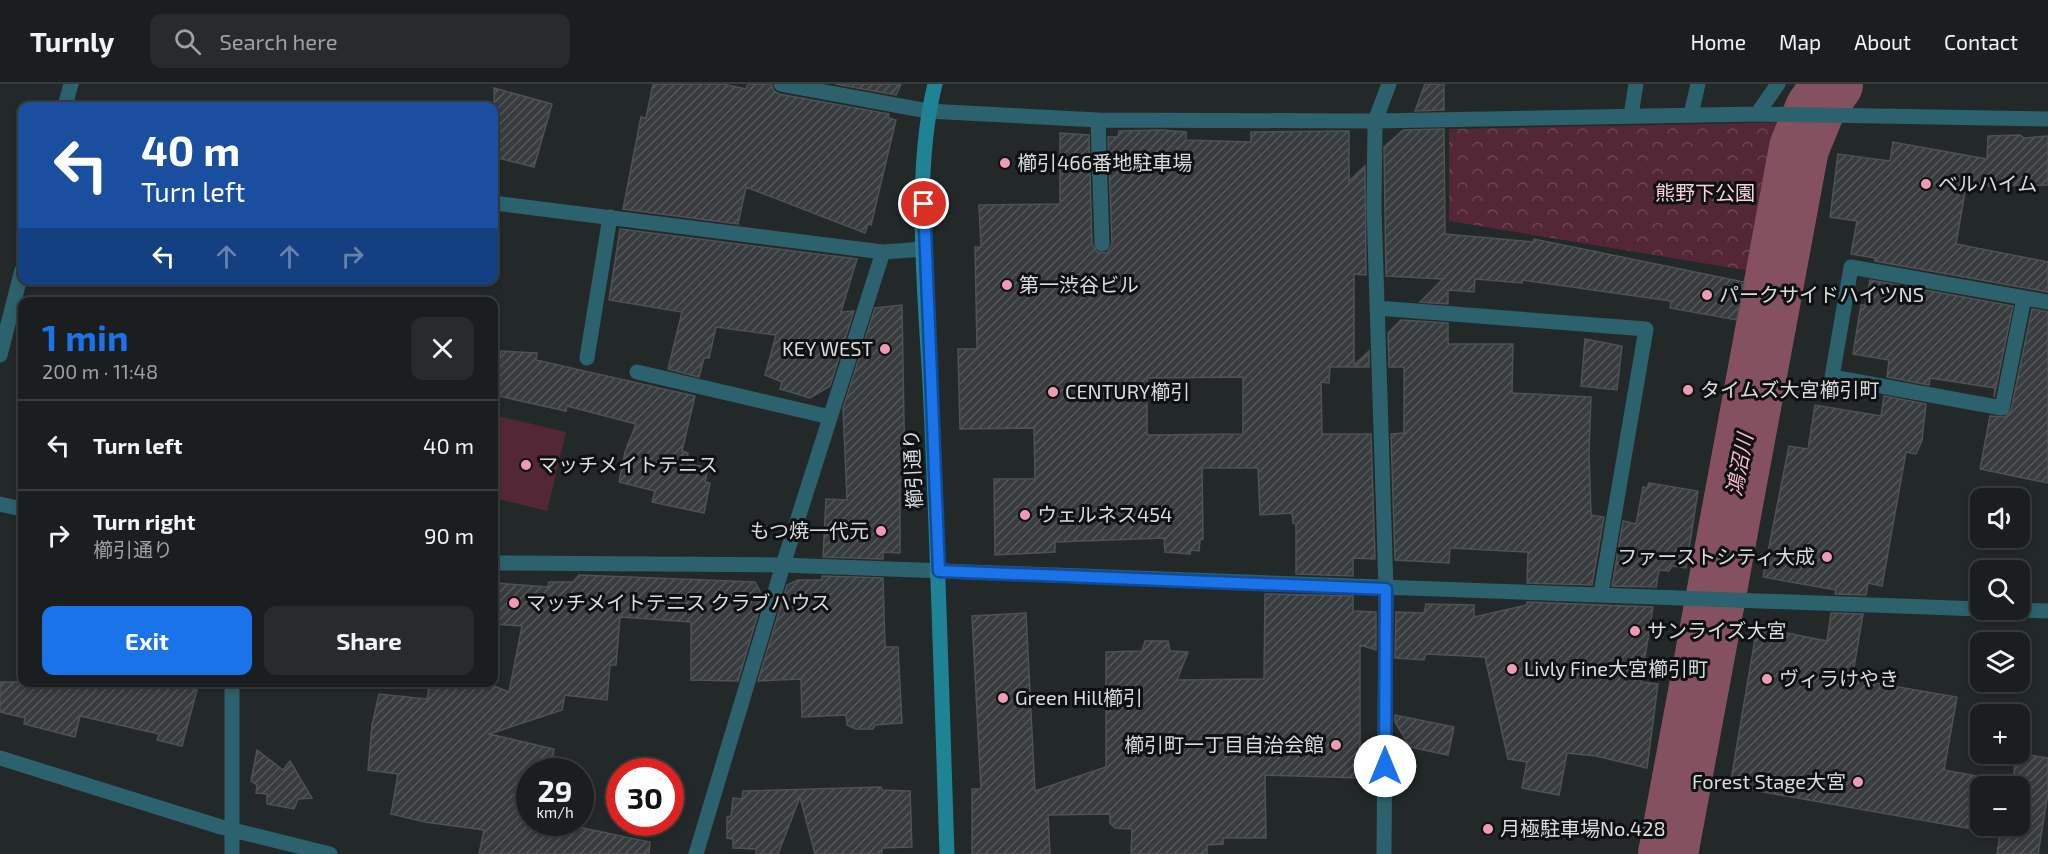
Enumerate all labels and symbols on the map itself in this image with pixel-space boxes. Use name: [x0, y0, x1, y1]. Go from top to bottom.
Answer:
place label: 櫛引466番地駐車場: [1017, 150, 1192, 174]
marker: 櫛引466番地駐車場: [998, 156, 1012, 170]
place label: ベルハイム: [1938, 171, 2037, 195]
marker: ベルハイム: [1919, 177, 1933, 191]
pin: [898, 178, 949, 229]
park label: 熊野下公園: [1655, 180, 1755, 204]
place label: 第一渋谷ビル: [1019, 272, 1139, 296]
marker: 第一渋谷ビル: [1000, 278, 1014, 292]
place label: パークサイドハイツNS: [1719, 282, 1924, 306]
marker: パークサイドハイツNS: [1700, 288, 1714, 302]
place label: KEY WEST: [782, 336, 873, 360]
marker: KEY WEST: [878, 342, 892, 356]
place label: タイムズ大宮櫛引町: [1700, 377, 1880, 401]
place label: CENTURY櫛引: [1065, 379, 1190, 403]
marker: タイムズ大宮櫛引町: [1681, 383, 1695, 397]
marker: CENTURY櫛引: [1046, 385, 1060, 399]
street label: 櫛引通り: [898, 428, 926, 510]
water label: 鴻沼川: [1720, 429, 1757, 498]
place label: マッチメイトテニス: [538, 452, 718, 476]
marker: マッチメイトテニス: [519, 458, 533, 472]
place label: ウェルネス454: [1037, 502, 1172, 526]
marker: ウェルネス454: [1018, 508, 1032, 522]
place label: もつ焼一代元: [750, 518, 869, 542]
marker: もつ焼一代元: [874, 524, 888, 538]
place label: ファーストシティ大成: [1617, 544, 1815, 568]
marker: ファーストシティ大成: [1820, 550, 1834, 564]
place label: マッチメイトテニス クラブハウス: [526, 590, 830, 614]
marker: マッチメイトテニス クラブハウス: [507, 596, 521, 610]
place label: サンライズ大宮: [1647, 618, 1786, 642]
marker: サンライズ大宮: [1628, 624, 1642, 638]
place label: Livly Fine大宮櫛引町: [1524, 656, 1708, 680]
marker: Livly Fine大宮櫛引町: [1505, 662, 1519, 676]
place label: ヴィラけやき: [1779, 666, 1899, 690]
marker: ヴィラけやき: [1760, 672, 1774, 686]
place label: Green Hill櫛引: [1015, 685, 1143, 709]
marker: Green Hill櫛引: [996, 691, 1010, 705]
place label: 櫛引町一丁目自治会館: [1124, 732, 1324, 756]
position arrow: [1353, 734, 1417, 798]
marker: 櫛引町一丁目自治会館: [1329, 738, 1343, 752]
speed limit sign: 30: [606, 758, 684, 836]
place label: Forest Stage大宮: [1692, 769, 1846, 793]
marker: Forest Stage大宮: [1851, 775, 1865, 789]
place label: 月極駐車場No.428: [1500, 816, 1666, 840]
marker: 月極駐車場No.428: [1481, 822, 1495, 836]

